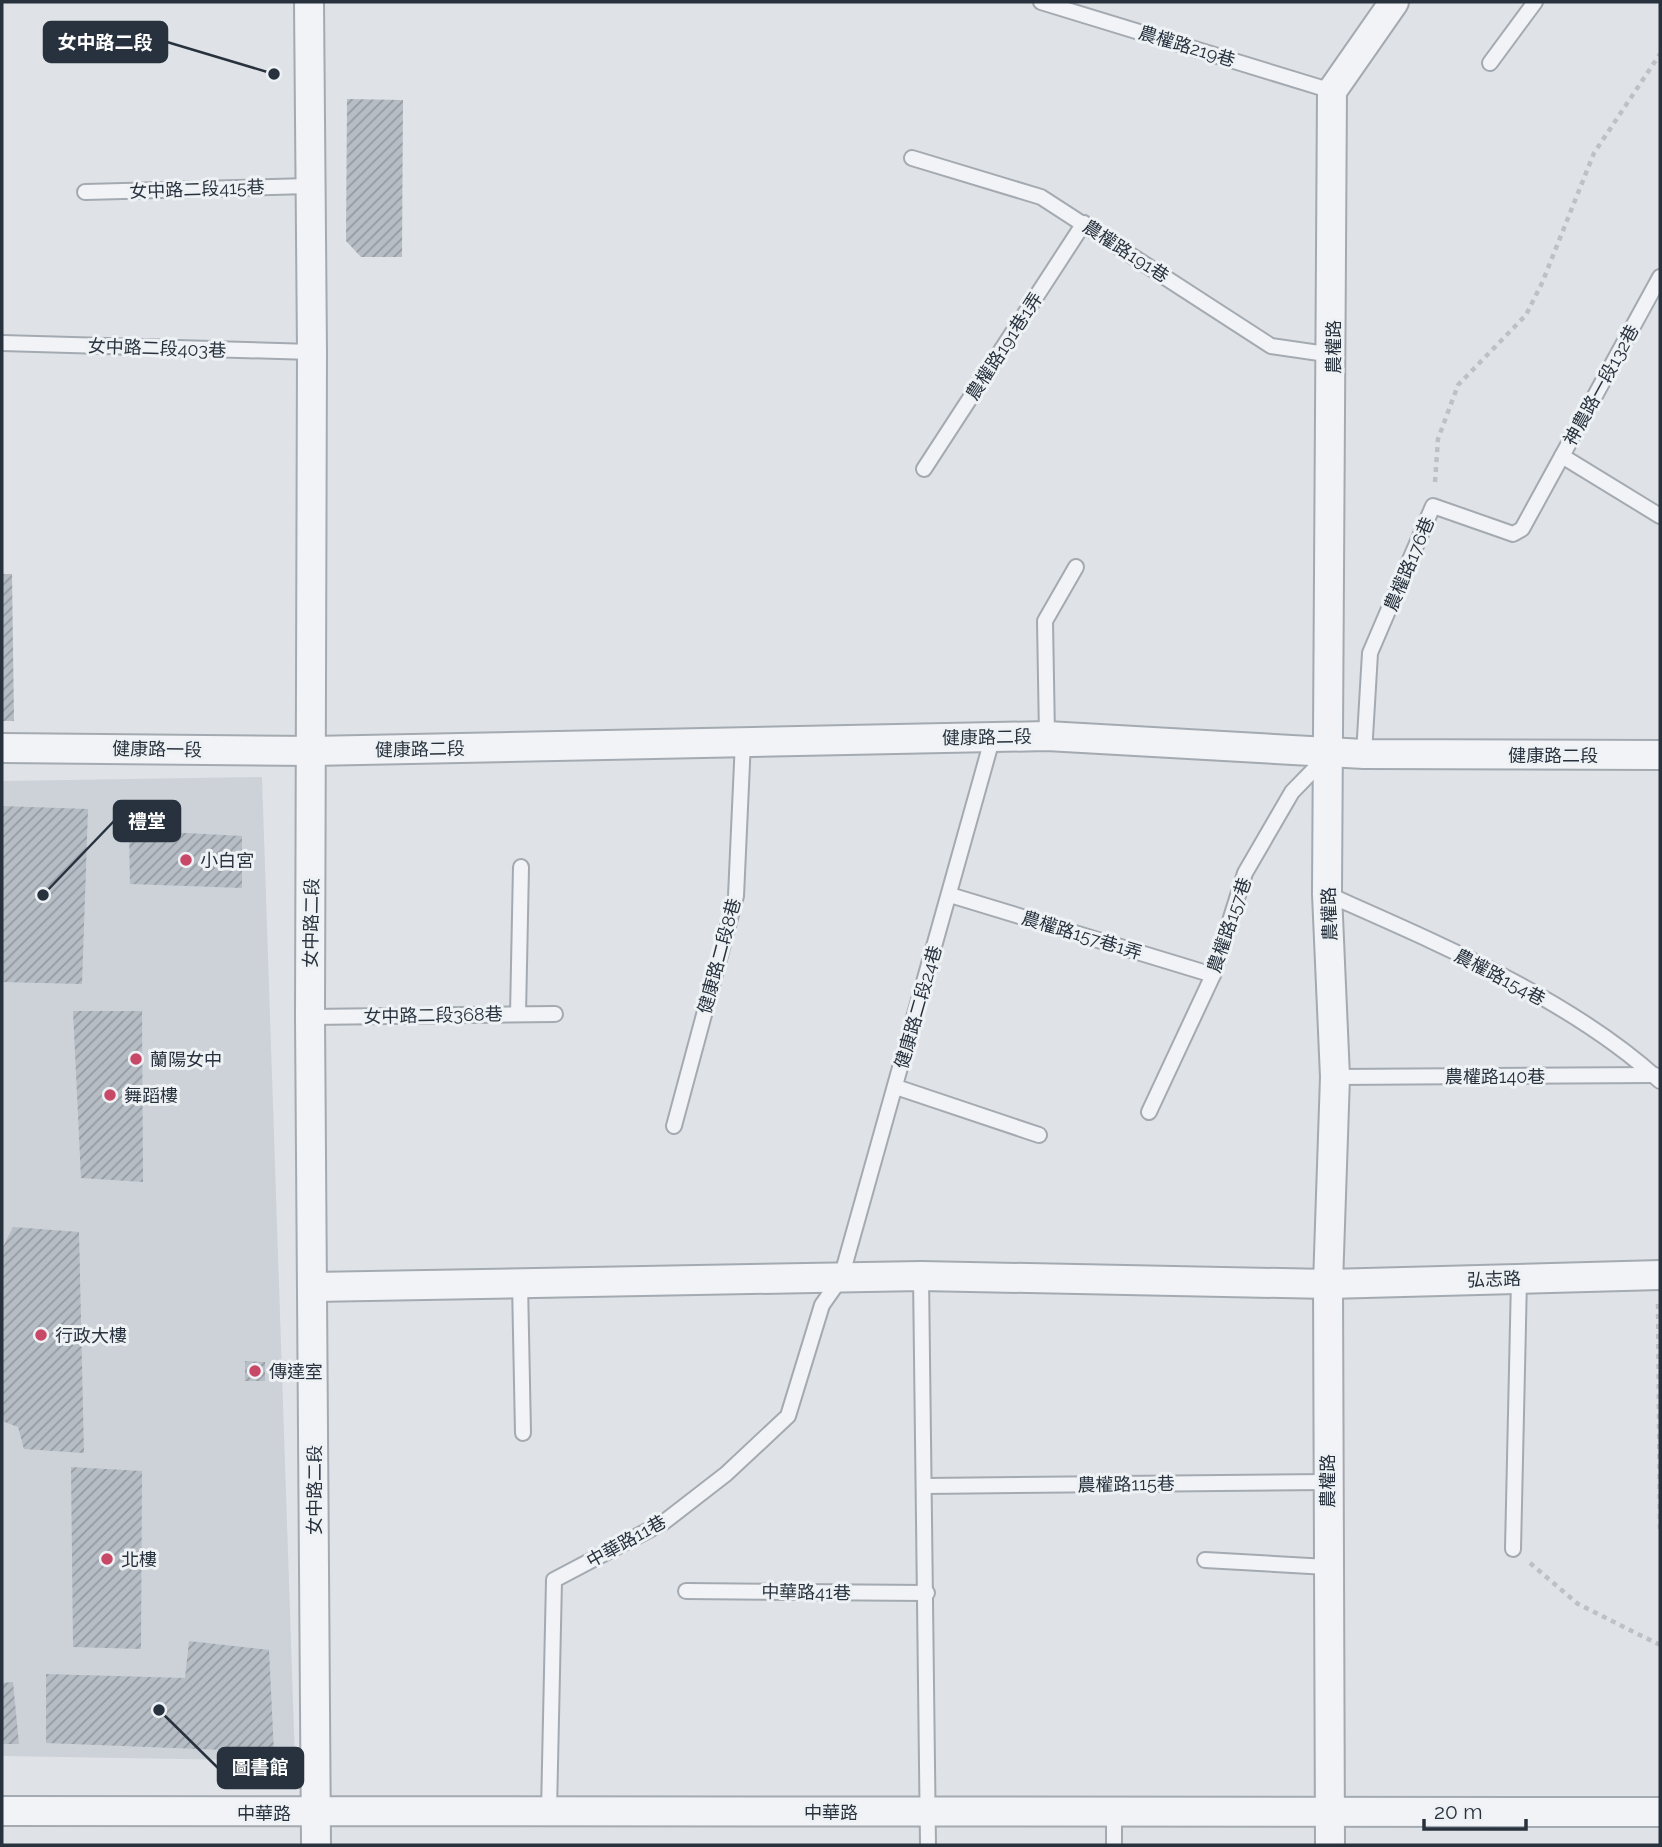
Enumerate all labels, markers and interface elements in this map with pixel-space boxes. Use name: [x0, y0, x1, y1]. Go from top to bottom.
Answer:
street label: 農權路219巷: [1136, 21, 1238, 71]
callout: 女中路二段: [44, 22, 167, 62]
text: 女中路二段: [57, 31, 153, 53]
street label: 女中路二段415巷: [129, 176, 265, 202]
street label: 農權路191巷: [1079, 216, 1173, 286]
street label: 農權路191巷1弄: [962, 288, 1046, 404]
street label: 農權路: [1323, 320, 1344, 374]
street label: 神農路一段132巷: [1559, 321, 1643, 449]
street label: 女中路二段403巷: [87, 335, 227, 361]
street label: 農權路176巷: [1380, 514, 1438, 614]
street label: 健康路二段: [942, 726, 1032, 748]
street label: 健康路一段: [112, 738, 202, 760]
street label: 健康路二段: [375, 738, 465, 760]
street label: 健康路二段: [1508, 745, 1598, 766]
callout: 禮堂: [114, 801, 180, 841]
text: 禮堂: [128, 810, 166, 832]
place label: 小白宮: [200, 850, 254, 871]
marker: 小白宮: [178, 852, 194, 868]
street label: 農權路157巷: [1203, 875, 1255, 975]
street label: 女中路二段: [300, 878, 322, 968]
street label: 農權路: [1318, 887, 1340, 941]
street label: 健康路二段8巷: [693, 896, 745, 1016]
street label: 農權路157巷1弄: [1019, 907, 1145, 963]
street label: 健康路二段24巷: [890, 943, 946, 1071]
street label: 農權路154巷: [1451, 944, 1549, 1010]
street label: 女中路二段368巷: [363, 1003, 503, 1027]
place label: 蘭陽女中: [150, 1049, 222, 1070]
marker: 蘭陽女中: [128, 1051, 144, 1067]
street label: 農權路140巷: [1445, 1066, 1545, 1087]
place label: 舞蹈樓: [124, 1085, 178, 1106]
marker: 舞蹈樓: [102, 1087, 118, 1103]
street label: 弘志路: [1467, 1268, 1521, 1290]
place label: 行政大樓: [55, 1325, 127, 1346]
marker: 行政大樓: [33, 1327, 49, 1343]
place label: 傳達室: [269, 1361, 323, 1382]
marker: 傳達室: [247, 1363, 263, 1379]
street label: 女中路二段: [304, 1445, 325, 1535]
street label: 農權路: [1317, 1454, 1338, 1508]
street label: 農權路115巷: [1077, 1473, 1175, 1495]
street label: 中華路11巷: [583, 1511, 669, 1571]
place label: 北樓: [121, 1549, 157, 1570]
marker: 北樓: [99, 1551, 115, 1567]
street label: 中華路41巷: [761, 1581, 851, 1603]
callout: 圖書館: [218, 1748, 303, 1788]
text: 圖書館: [231, 1756, 289, 1778]
scale bar: [1424, 1787, 1526, 1831]
text: 20 m: [1434, 1799, 1482, 1824]
street label: 中華路: [804, 1802, 858, 1823]
street label: 中華路: [237, 1803, 291, 1824]

